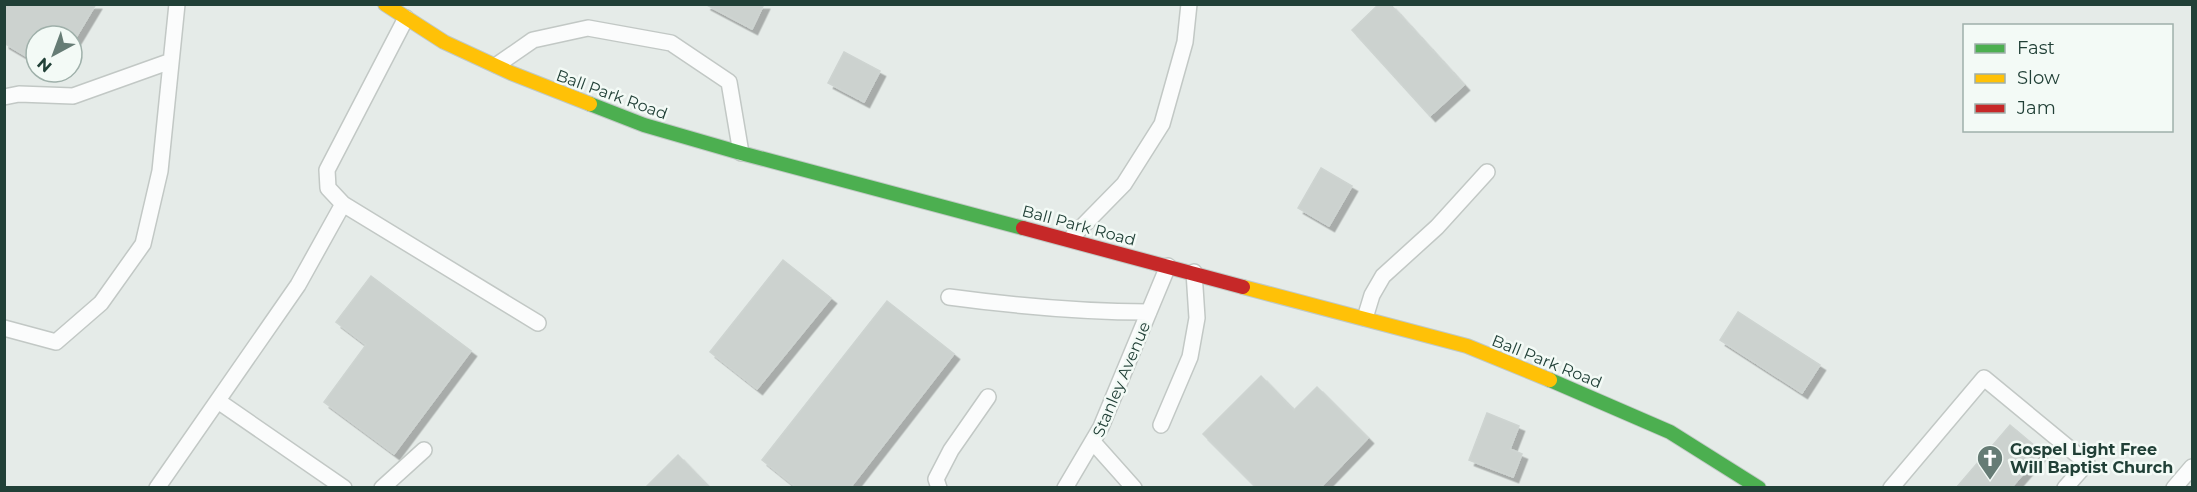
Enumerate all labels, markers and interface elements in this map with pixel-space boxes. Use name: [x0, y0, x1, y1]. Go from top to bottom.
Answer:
north arrow: [24, 24, 84, 84]
legend: [1963, 24, 2173, 132]
text: Fast: [2017, 37, 2055, 59]
text: N: [33, 54, 56, 76]
street label: Ball Park Road: [554, 66, 670, 123]
text: Slow: [2017, 67, 2060, 89]
text: Jam: [2016, 97, 2056, 119]
street label: Ball Park Road: [1020, 201, 1138, 250]
street label: Stanley Avenue: [1089, 319, 1154, 440]
street label: Ball Park Road: [1489, 331, 1605, 392]
place label: Gospel Light Free Will Baptist Church: [2010, 440, 2173, 477]
church icon: Gospel Light Free Will Baptist Church: [1975, 443, 2005, 481]

